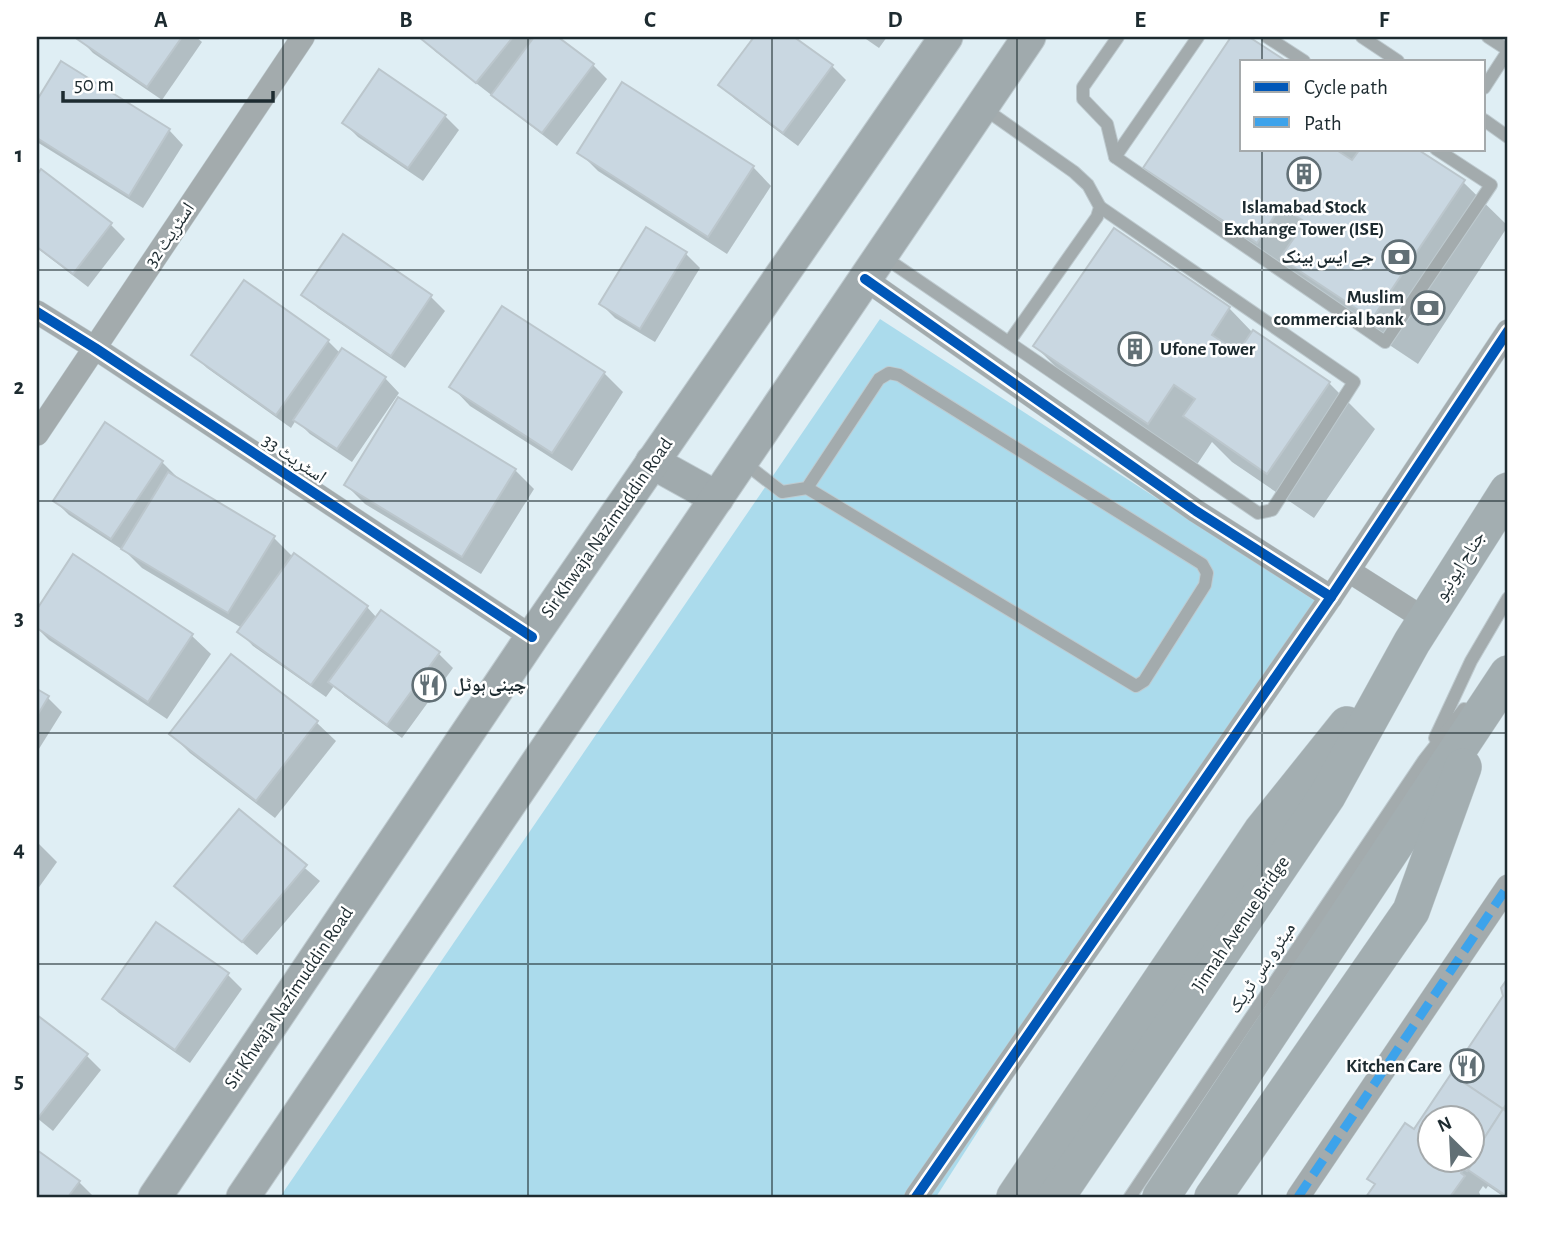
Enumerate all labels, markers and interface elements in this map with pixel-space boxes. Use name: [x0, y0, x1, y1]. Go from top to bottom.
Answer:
text: A: [154, 9, 168, 32]
text: B: [399, 9, 413, 32]
text: C: [644, 9, 656, 32]
text: D: [887, 9, 903, 32]
text: E: [1134, 9, 1146, 32]
text: F: [1379, 9, 1390, 32]
scale bar: [63, 60, 273, 104]
legend: [1240, 60, 1486, 150]
text: 50 m: [74, 74, 114, 95]
text: Cycle path: [1304, 77, 1388, 98]
text: Path: [1304, 113, 1342, 134]
text: 1: [15, 144, 23, 167]
building icon: Islamabad Stock Exchange Tower (ISE): [1285, 155, 1323, 193]
place label: Islamabad Stock Exchange Tower (ISE): [1224, 198, 1384, 239]
street label: اسٹریٹ 32: [142, 199, 199, 271]
bank icon: جے ایس بینک: [1380, 238, 1418, 276]
place label: جے ایس بینک: [1281, 248, 1374, 268]
place label: Muslim commercial bank: [1274, 288, 1405, 329]
bank icon: Muslim commercial bank: [1409, 289, 1447, 327]
building icon: Ufone Tower: [1116, 330, 1154, 368]
place label: Ufone Tower: [1160, 340, 1256, 359]
text: 2: [14, 376, 25, 399]
street label: اسٹریٹ 33: [258, 431, 329, 488]
street label: Sir Khwaja Nazimuddin Road: [538, 435, 676, 621]
street label: جناح ایونیو: [1431, 528, 1490, 605]
text: 3: [14, 607, 24, 630]
restaurant icon: چینی ہوٹل: [410, 666, 448, 704]
place label: چینی ہوٹل: [453, 676, 526, 696]
text: 4: [13, 838, 25, 861]
street label: Jinnah Avenue Bridge: [1189, 853, 1293, 995]
street label: Sir Khwaja Nazimuddin Road: [221, 904, 357, 1092]
street label: میٹرو بس ٹریک: [1225, 919, 1300, 1017]
restaurant icon: Kitchen Care: [1448, 1047, 1486, 1085]
place label: Kitchen Care: [1346, 1057, 1442, 1076]
text: 5: [14, 1070, 24, 1093]
north arrow: [1416, 1104, 1486, 1174]
text: N: [1435, 1113, 1455, 1136]

